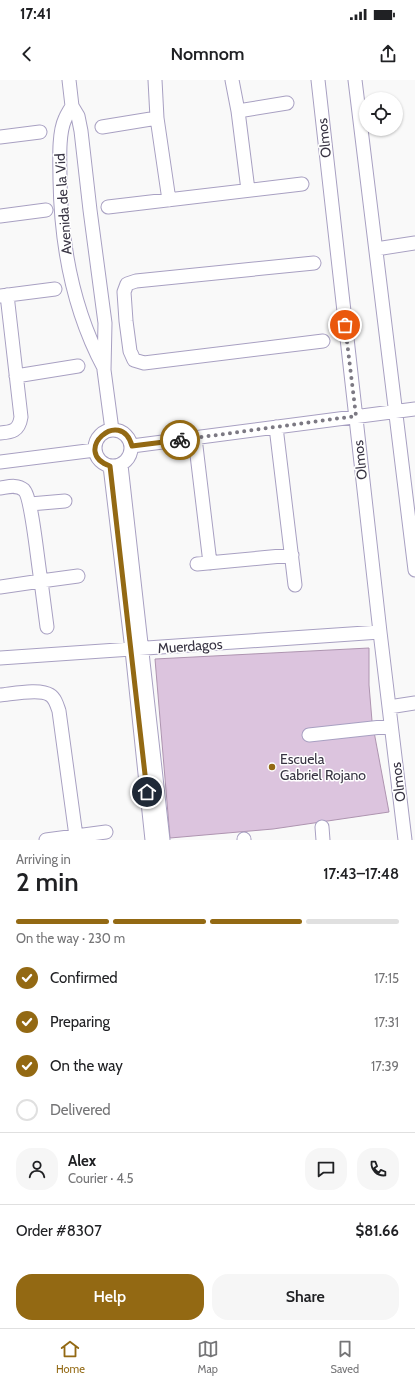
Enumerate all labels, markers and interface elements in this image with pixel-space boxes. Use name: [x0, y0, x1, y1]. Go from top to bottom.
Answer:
text: 17:41: [20, 5, 51, 23]
icon: back: [16, 43, 38, 65]
text: Nomnom: [170, 43, 245, 65]
icon: share: [377, 43, 399, 65]
map controls: [359, 92, 403, 136]
button: locate: [359, 92, 403, 136]
street label: Olmos: [313, 117, 335, 159]
street label: Avenida de la Vid: [50, 153, 76, 255]
pin: [328, 308, 362, 342]
icon: bag: [334, 314, 356, 336]
courier: [160, 420, 200, 460]
icon: bike: [169, 429, 191, 451]
street label: Olmos: [349, 439, 371, 481]
street label: Muerdagos: [157, 635, 223, 657]
place label: Escuela Gabriel Rojano: [280, 750, 366, 784]
street label: Olmos: [387, 761, 409, 803]
marker: Escuela Gabriel Rojano: [267, 762, 277, 772]
pin: [130, 775, 164, 809]
icon: home: [136, 781, 158, 803]
text: Arriving in: [16, 851, 71, 867]
text: 17:43–17:48: [323, 865, 399, 883]
text: 2 min: [16, 866, 79, 898]
text: On the way · 230 m: [16, 930, 125, 946]
icon: check: [16, 967, 38, 989]
text: Confirmed: [50, 969, 118, 987]
text: 17:15: [374, 970, 399, 986]
icon: check: [16, 1011, 38, 1033]
text: Preparing: [50, 1013, 110, 1031]
text: 17:31: [374, 1014, 399, 1030]
icon: check: [16, 1055, 38, 1077]
text: On the way: [50, 1057, 123, 1075]
text: 17:39: [371, 1058, 399, 1074]
text: Delivered: [50, 1101, 111, 1119]
button: person: [16, 1148, 58, 1190]
button: chat: [305, 1148, 347, 1190]
button: phone: [357, 1148, 399, 1190]
text: Alex: [68, 1152, 96, 1170]
text: Courier · 4.5: [68, 1170, 133, 1186]
text: Order #8307: [16, 1222, 102, 1240]
text: $81.66: [356, 1222, 399, 1240]
button: Help: [16, 1274, 204, 1320]
button: Share: [212, 1274, 399, 1320]
tab: Home: [56, 1338, 85, 1376]
tab: Map: [197, 1338, 219, 1376]
tab: Saved: [331, 1338, 359, 1376]

